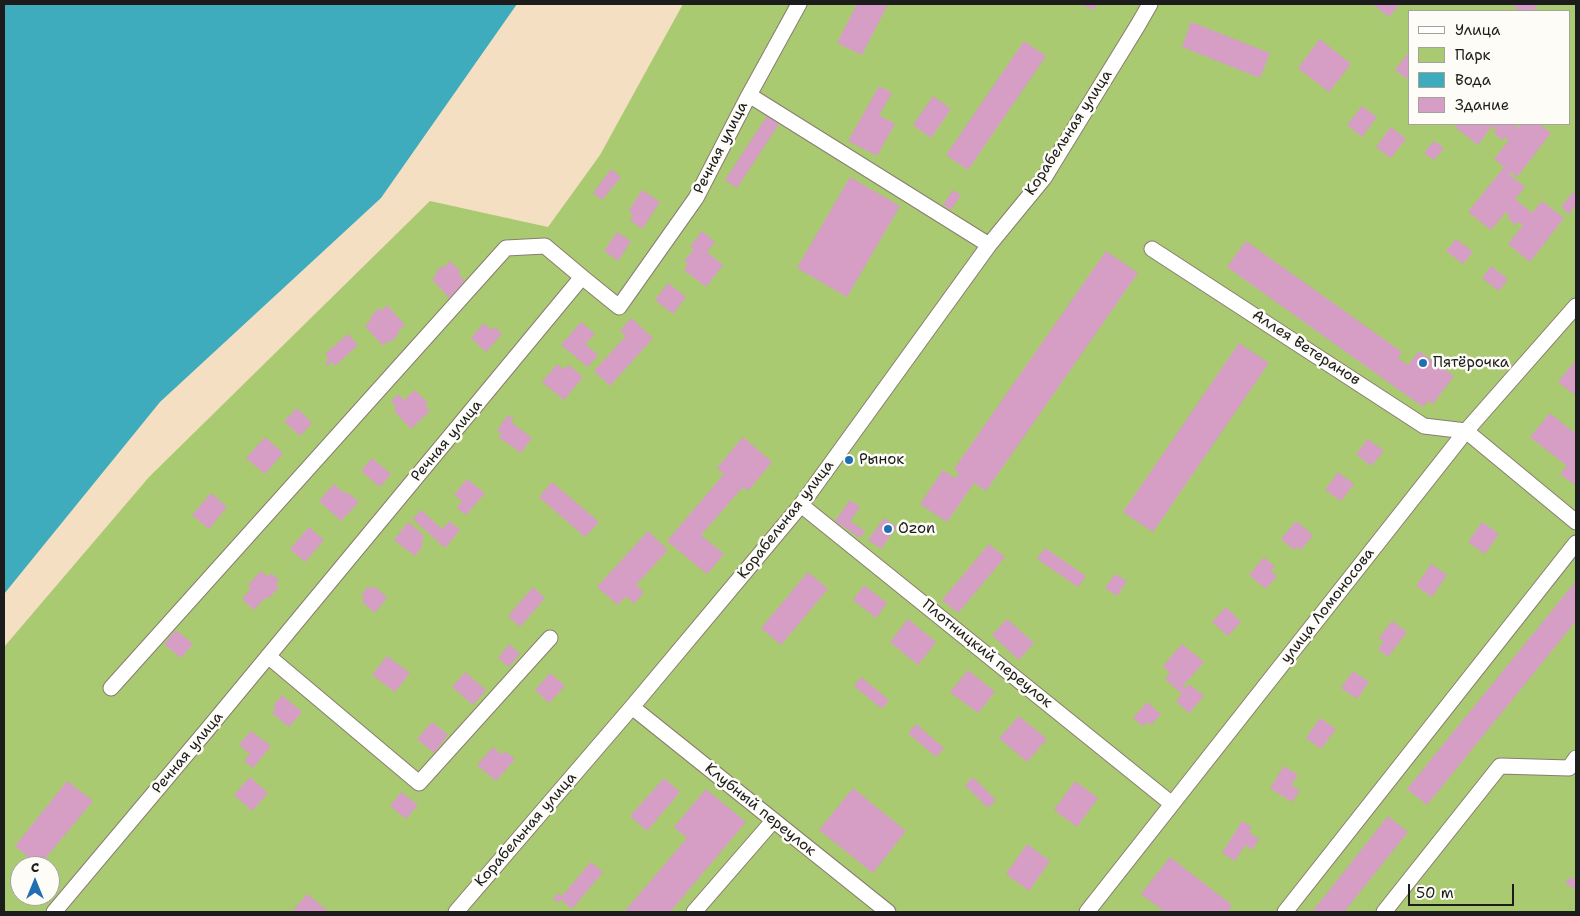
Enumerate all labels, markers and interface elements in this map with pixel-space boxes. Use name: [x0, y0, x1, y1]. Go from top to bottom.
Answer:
legend: [1408, 10, 1570, 125]
text: Улица: [1455, 20, 1500, 40]
text: Парк: [1455, 45, 1491, 65]
street label: Корабельная улица: [1022, 67, 1116, 199]
text: Вода: [1455, 70, 1491, 90]
text: Здание: [1455, 95, 1509, 115]
street label: Речная улица: [690, 99, 752, 197]
street label: Аллея Ветеранов: [1249, 306, 1363, 390]
place label: Пятёрочка: [1433, 354, 1509, 372]
marker: Пятёрочка: [1417, 357, 1429, 369]
street label: Речная улица: [408, 397, 486, 485]
place label: Рынок: [859, 451, 904, 469]
marker: Рынок: [843, 454, 855, 466]
street label: Корабельная улица: [734, 457, 838, 583]
place label: Ozon: [898, 520, 935, 538]
marker: Ozon: [882, 523, 894, 535]
street label: улица Ломоносова: [1277, 545, 1379, 667]
street label: Плотницкий переулок: [918, 596, 1056, 712]
street label: Речная улица: [149, 709, 227, 797]
street label: Клубный переулок: [701, 760, 819, 860]
street label: Корабельная улица: [471, 769, 581, 891]
north arrow: [10, 856, 60, 906]
text: С: [31, 858, 39, 876]
scale bar: [1410, 874, 1516, 906]
text: 50 m: [1416, 883, 1454, 903]

